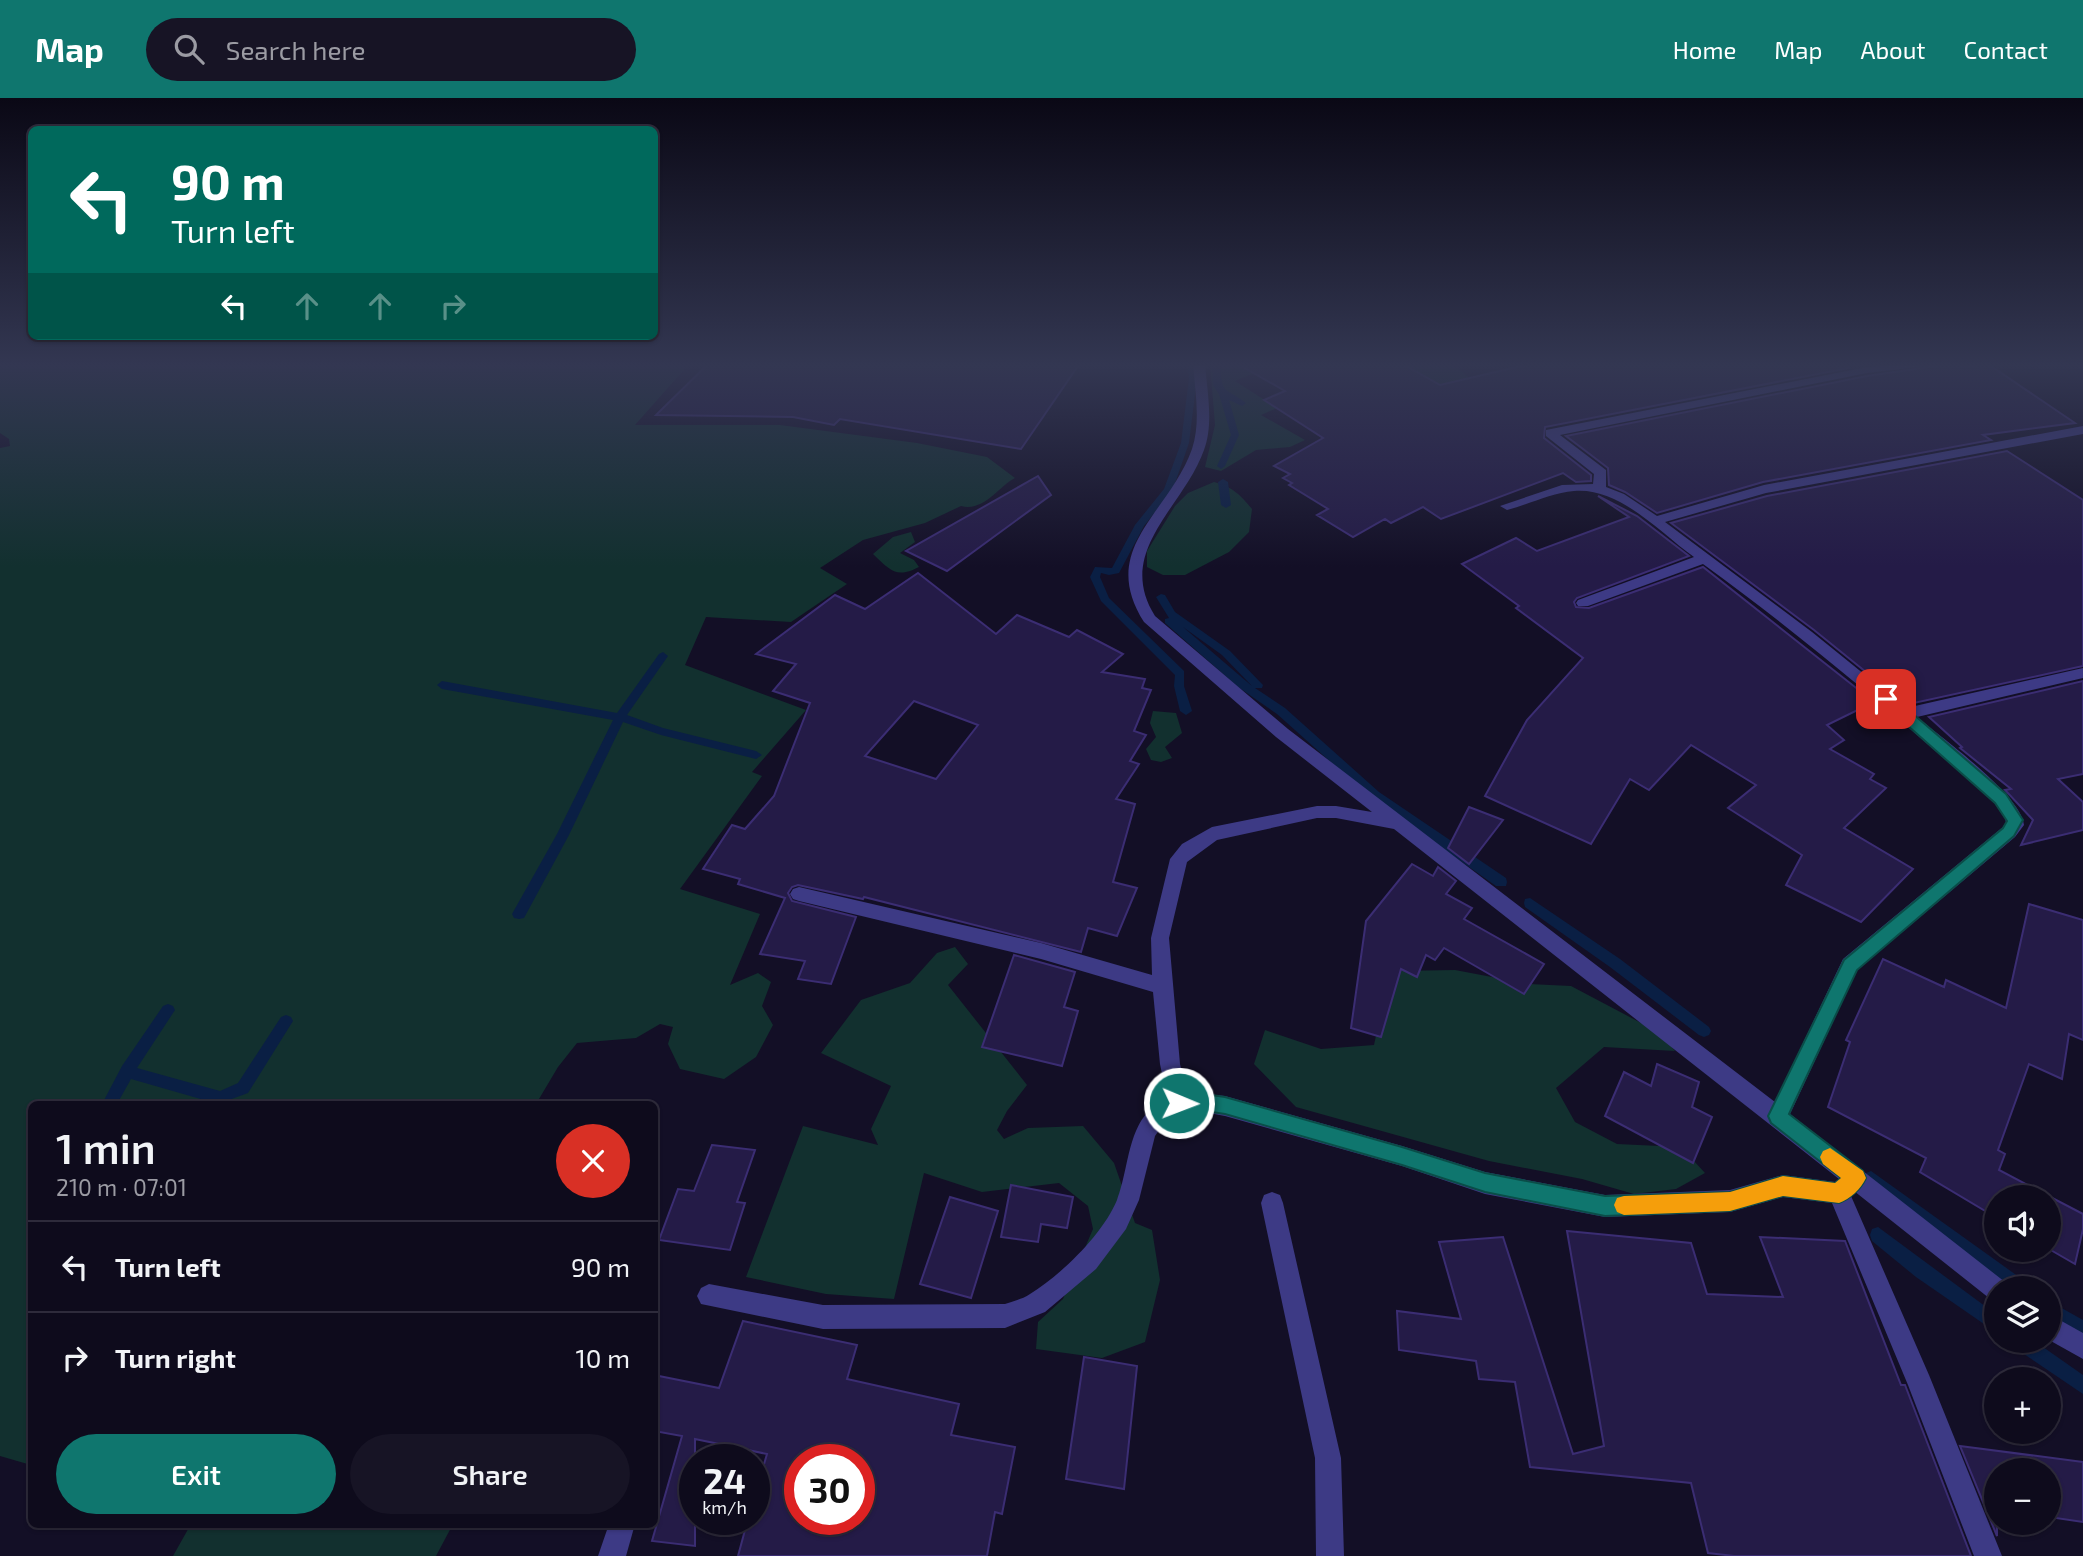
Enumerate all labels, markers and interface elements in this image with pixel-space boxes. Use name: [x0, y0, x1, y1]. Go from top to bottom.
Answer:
search box: [146, 18, 636, 81]
text: Map: [35, 29, 104, 69]
icon: search: [170, 30, 208, 68]
text: Search here: [226, 34, 365, 65]
text: Home: [1673, 35, 1736, 64]
text: Map: [1774, 35, 1822, 64]
text: About: [1860, 35, 1926, 64]
text: Contact: [1964, 35, 2048, 64]
text: 90 m: [171, 151, 285, 210]
icon: left: [56, 154, 147, 245]
text: Turn left: [171, 211, 295, 249]
icon: left: [215, 287, 253, 325]
icon: ahead: [288, 287, 326, 325]
icon: ahead: [361, 287, 399, 325]
icon: right: [434, 287, 472, 325]
pin: [1856, 669, 1916, 729]
icon: arrive: [1867, 680, 1905, 718]
position arrow: [1142, 1066, 1216, 1140]
text: 1 min: [56, 1122, 156, 1172]
button: close: [556, 1124, 630, 1198]
text: 210 m · 07:01: [56, 1173, 187, 1201]
map controls: [1984, 1185, 2061, 1535]
button: sound: [1984, 1185, 2061, 1262]
icon: left: [56, 1248, 94, 1286]
text: Turn left: [115, 1251, 221, 1282]
text: 90 m: [571, 1251, 630, 1282]
button: layers: [1984, 1276, 2061, 1353]
icon: right: [56, 1339, 94, 1377]
text: Turn right: [115, 1342, 236, 1373]
text: 10 m: [575, 1342, 630, 1373]
button: +: [1984, 1367, 2061, 1444]
button: Exit: [56, 1434, 336, 1514]
button: Share: [350, 1434, 630, 1514]
speed limit sign: 30: [784, 1444, 875, 1535]
button: −: [1984, 1458, 2061, 1535]
text: 24: [703, 1459, 746, 1501]
text: km/h: [702, 1496, 747, 1518]

